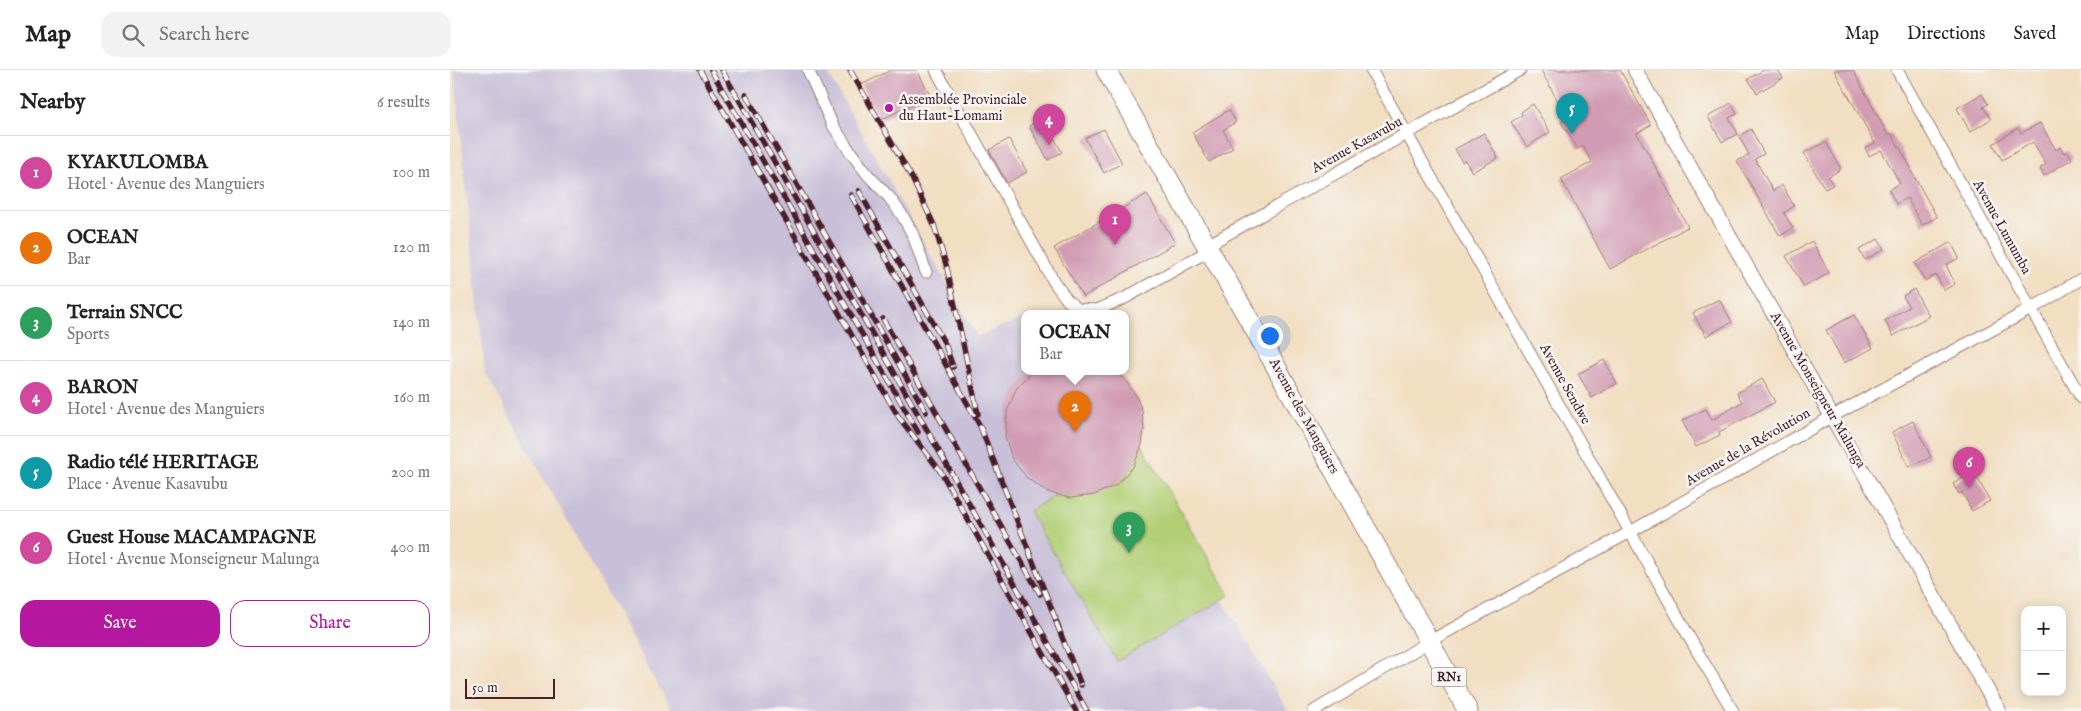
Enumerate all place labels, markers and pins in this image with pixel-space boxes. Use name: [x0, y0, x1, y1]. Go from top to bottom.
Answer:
place label: Assemblée Provinciale du Haut-Lomami: [898, 91, 1027, 125]
pin: 5: [1556, 93, 1588, 134]
marker: Assemblée Provinciale du Haut-Lomami: [883, 102, 895, 114]
pin: 4: [1033, 104, 1065, 145]
pin: 1: [1099, 204, 1131, 245]
pin: 2: [1059, 391, 1091, 432]
pin: 6: [1953, 447, 1985, 488]
pin: 3: [1113, 512, 1145, 553]

